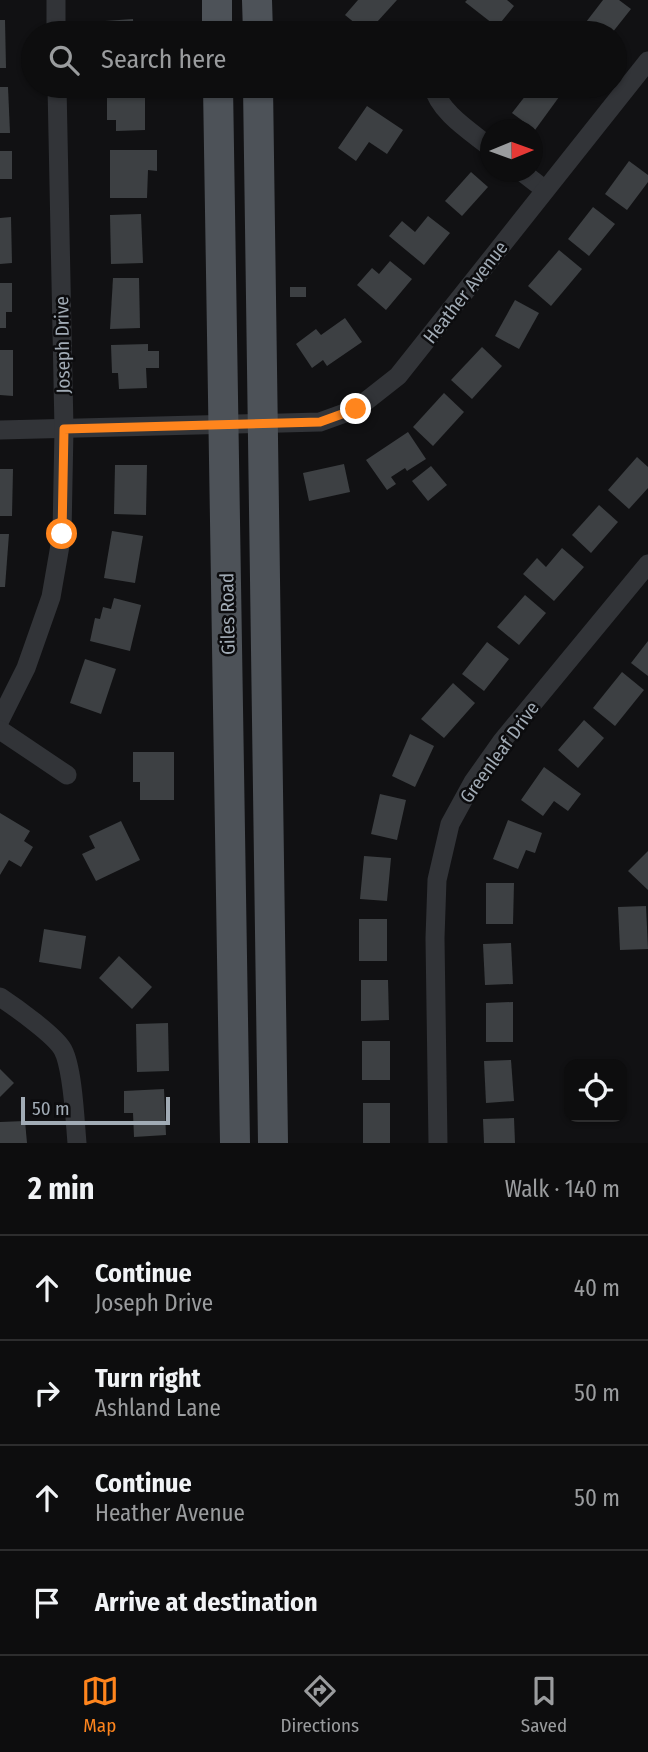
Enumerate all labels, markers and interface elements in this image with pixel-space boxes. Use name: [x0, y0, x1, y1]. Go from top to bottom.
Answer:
search box: [21, 21, 627, 98]
icon: search: [45, 41, 83, 79]
text: Search here: [101, 44, 226, 75]
north arrow: [480, 119, 543, 182]
street label: Heather Avenue: [418, 236, 513, 348]
street label: Joseph Drive: [50, 296, 75, 394]
route end: [340, 393, 371, 424]
route start: [46, 518, 77, 549]
street label: Giles Road: [215, 573, 240, 655]
street label: Greenleaf Drive: [455, 697, 544, 807]
map controls: [564, 1059, 627, 1122]
button: locate: [564, 1059, 627, 1122]
scale bar: [21, 1094, 170, 1126]
text: 50 m: [32, 1097, 70, 1120]
text: 2 min: [28, 1171, 95, 1207]
text: Walk · 140 m: [505, 1175, 620, 1203]
text: Continue: [95, 1258, 192, 1289]
icon: ahead: [28, 1269, 66, 1307]
text: 40 m: [574, 1274, 620, 1302]
text: Joseph Drive: [95, 1289, 213, 1317]
text: Turn right: [95, 1363, 201, 1394]
icon: right: [28, 1374, 66, 1412]
text: 50 m: [574, 1379, 620, 1407]
text: Ashland Lane: [95, 1394, 221, 1422]
text: Continue: [95, 1468, 192, 1499]
icon: ahead: [28, 1479, 66, 1517]
text: 50 m: [574, 1484, 620, 1512]
text: Heather Avenue: [95, 1499, 245, 1527]
icon: arrive: [28, 1584, 66, 1622]
text: Arrive at destination: [95, 1587, 318, 1618]
tab: Map: [81, 1672, 119, 1737]
tab: Directions: [281, 1672, 359, 1737]
tab: Saved: [521, 1672, 567, 1737]

